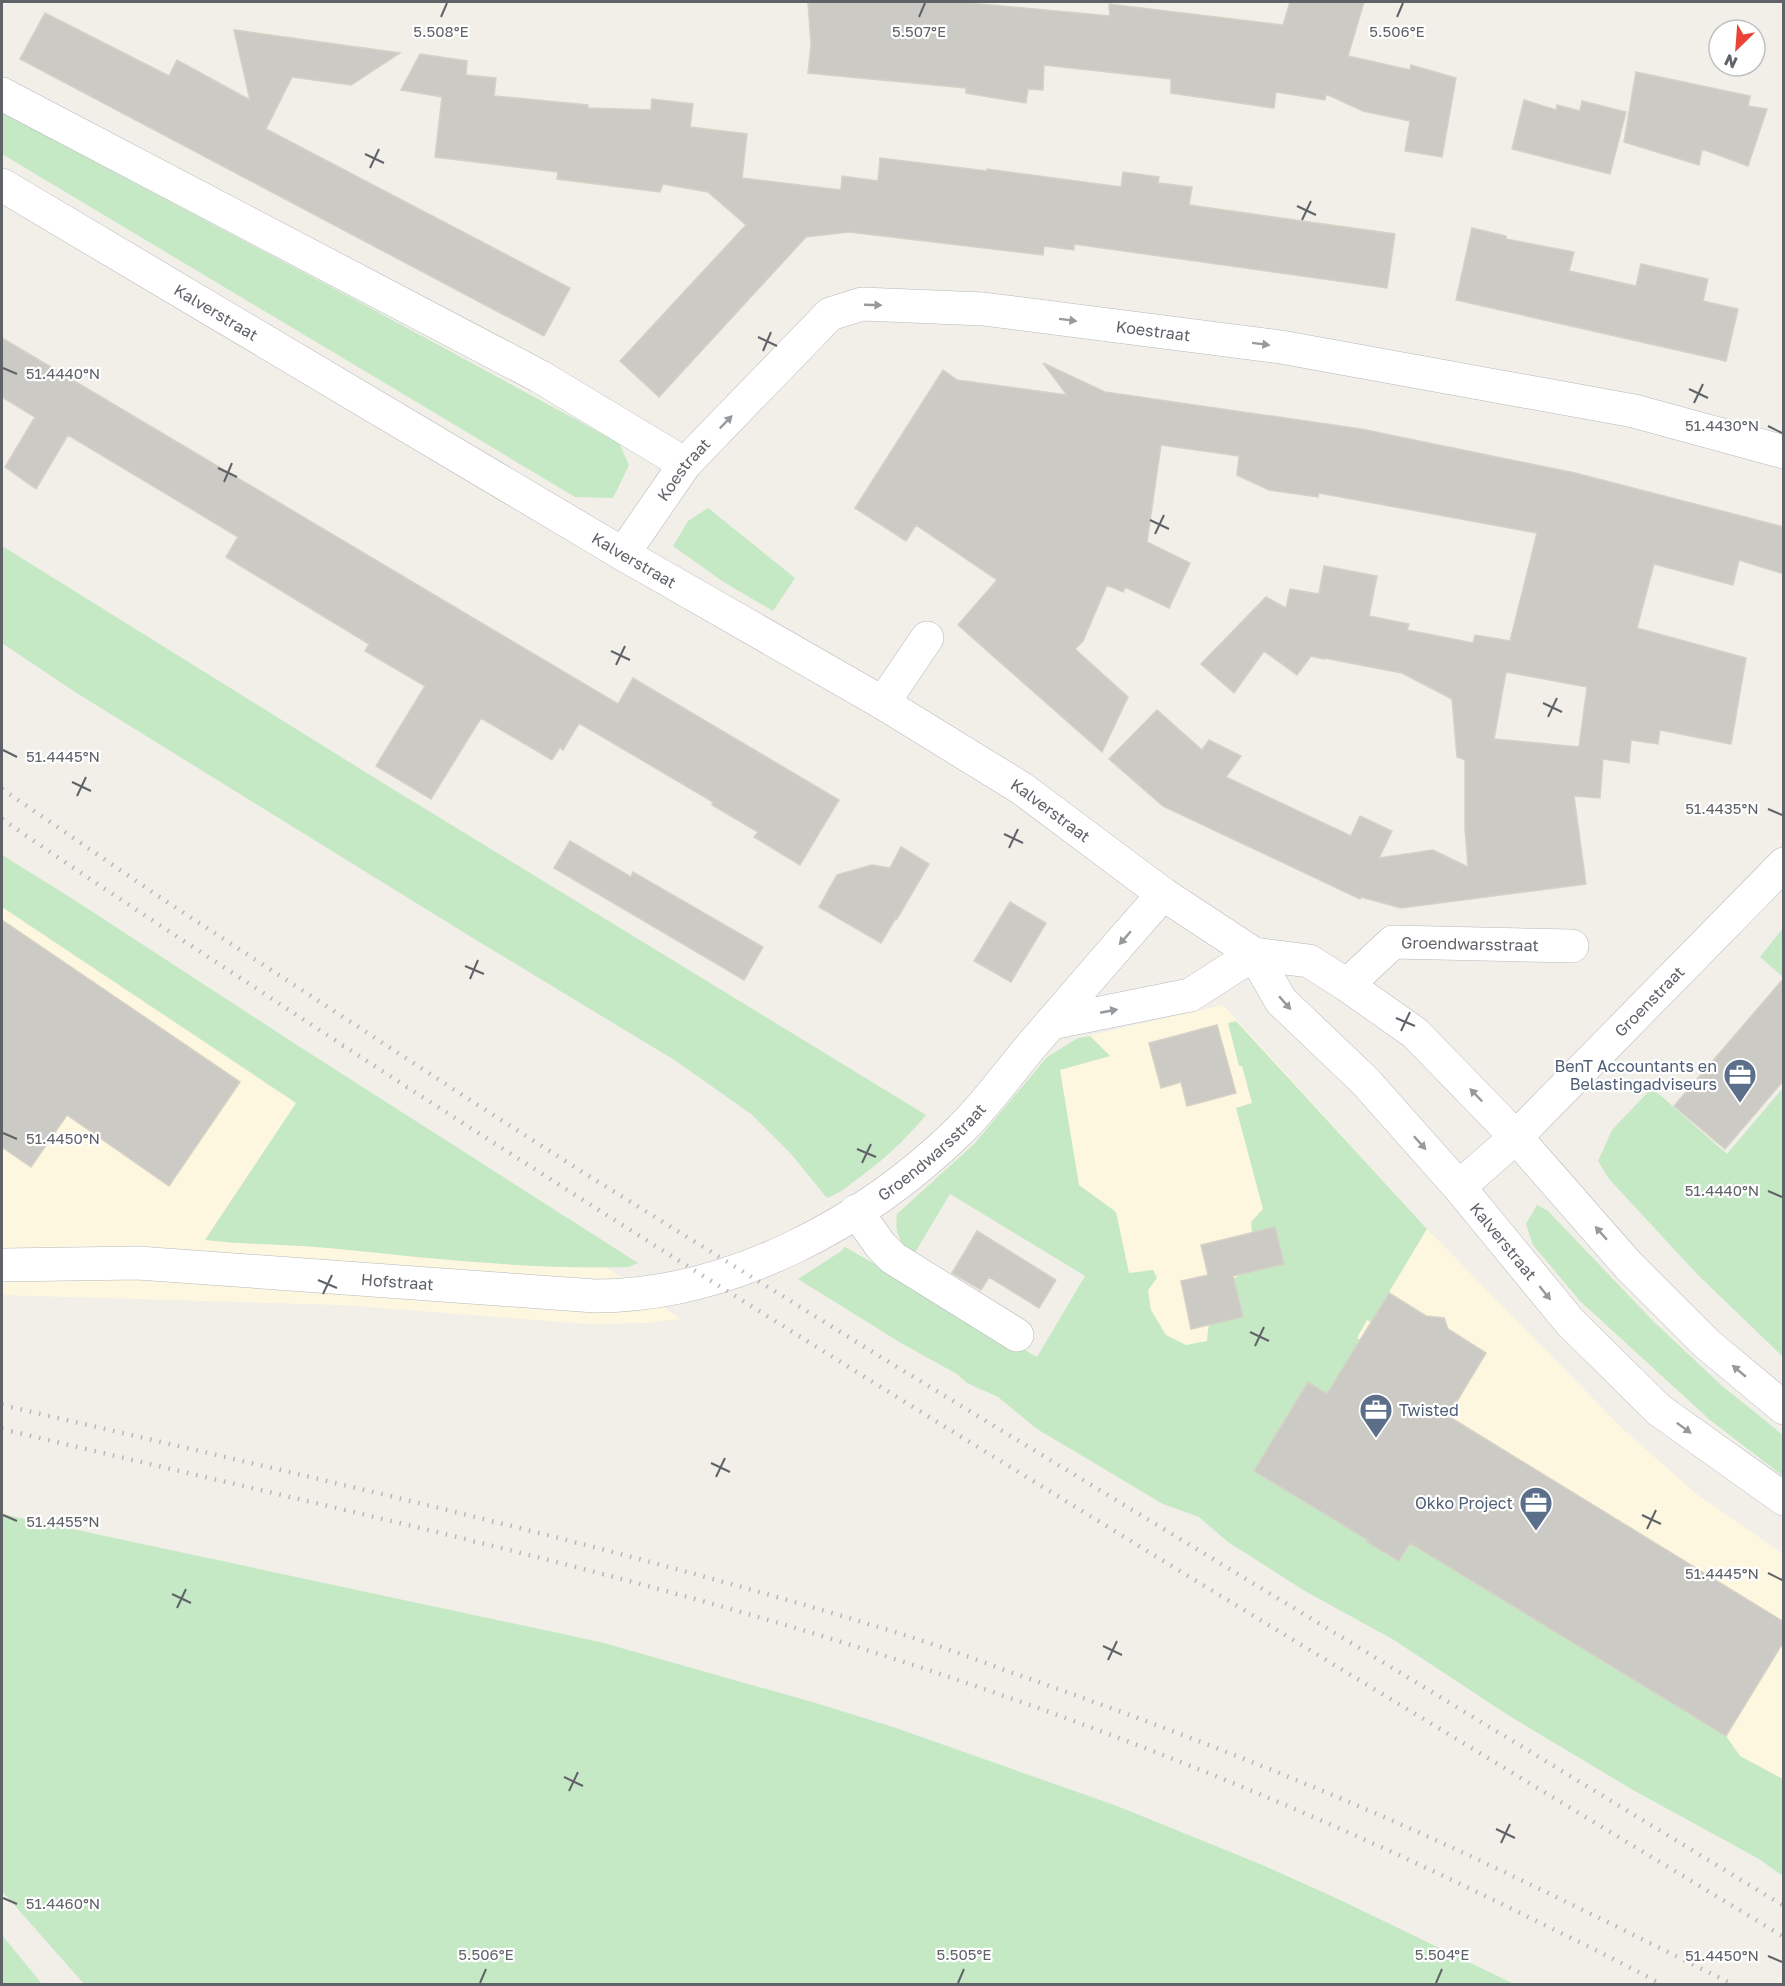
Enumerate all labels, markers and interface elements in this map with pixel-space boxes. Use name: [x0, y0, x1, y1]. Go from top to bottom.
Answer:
north arrow: [1707, 18, 1767, 78]
text: 5.508°E: [413, 22, 469, 40]
text: 5.507°E: [892, 22, 946, 40]
text: 5.506°E: [1369, 22, 1425, 40]
text: N: [1721, 50, 1740, 73]
street label: Kalverstraat: [170, 280, 262, 345]
one-way arrow: [864, 300, 883, 309]
one-way arrow: [1058, 315, 1077, 324]
street label: Koestraat: [1115, 316, 1192, 345]
one-way arrow: [1252, 339, 1271, 349]
text: 51.4440°N: [26, 364, 100, 382]
one-way arrow: [718, 415, 732, 429]
text: 51.4430°N: [1685, 416, 1759, 434]
street label: Koestraat: [653, 434, 714, 505]
street label: Kalverstraat: [588, 528, 680, 592]
text: 51.4445°N: [26, 747, 100, 765]
street label: Kalverstraat: [1007, 774, 1094, 846]
text: 51.4435°N: [1685, 799, 1759, 817]
one-way arrow: [1119, 930, 1132, 945]
street label: Groendwarsstraat: [1401, 932, 1539, 955]
street label: Groenstraat: [1610, 962, 1688, 1041]
one-way arrow: [1278, 995, 1291, 1011]
one-way arrow: [1099, 1006, 1118, 1015]
place label: BenT Accountants en Belastingadviseurs: [1555, 1056, 1717, 1094]
office icon: BenT Accountants en Belastingadviseurs: [1722, 1057, 1758, 1104]
one-way arrow: [1469, 1089, 1483, 1103]
street label: Groendwarsstraat: [874, 1099, 990, 1205]
text: 51.4450°N: [26, 1129, 100, 1147]
one-way arrow: [1413, 1135, 1426, 1150]
text: 51.4440°N: [1685, 1181, 1759, 1199]
street label: Kalverstraat: [1466, 1198, 1541, 1284]
one-way arrow: [1594, 1225, 1607, 1241]
street label: Hofstraat: [360, 1269, 434, 1294]
one-way arrow: [1539, 1285, 1551, 1300]
one-way arrow: [1731, 1364, 1747, 1377]
office icon: Twisted: [1358, 1392, 1394, 1439]
place label: Twisted: [1399, 1400, 1459, 1420]
one-way arrow: [1677, 1422, 1692, 1434]
office icon: Okko Project: [1518, 1485, 1554, 1532]
place label: Okko Project: [1415, 1493, 1513, 1513]
text: 51.4455°N: [26, 1512, 100, 1530]
text: 51.4445°N: [1685, 1564, 1759, 1582]
text: 51.4460°N: [26, 1894, 100, 1912]
text: 5.506°E: [458, 1945, 514, 1963]
text: 5.505°E: [937, 1945, 991, 1963]
text: 5.504°E: [1415, 1945, 1469, 1963]
text: 51.4450°N: [1685, 1946, 1759, 1964]

